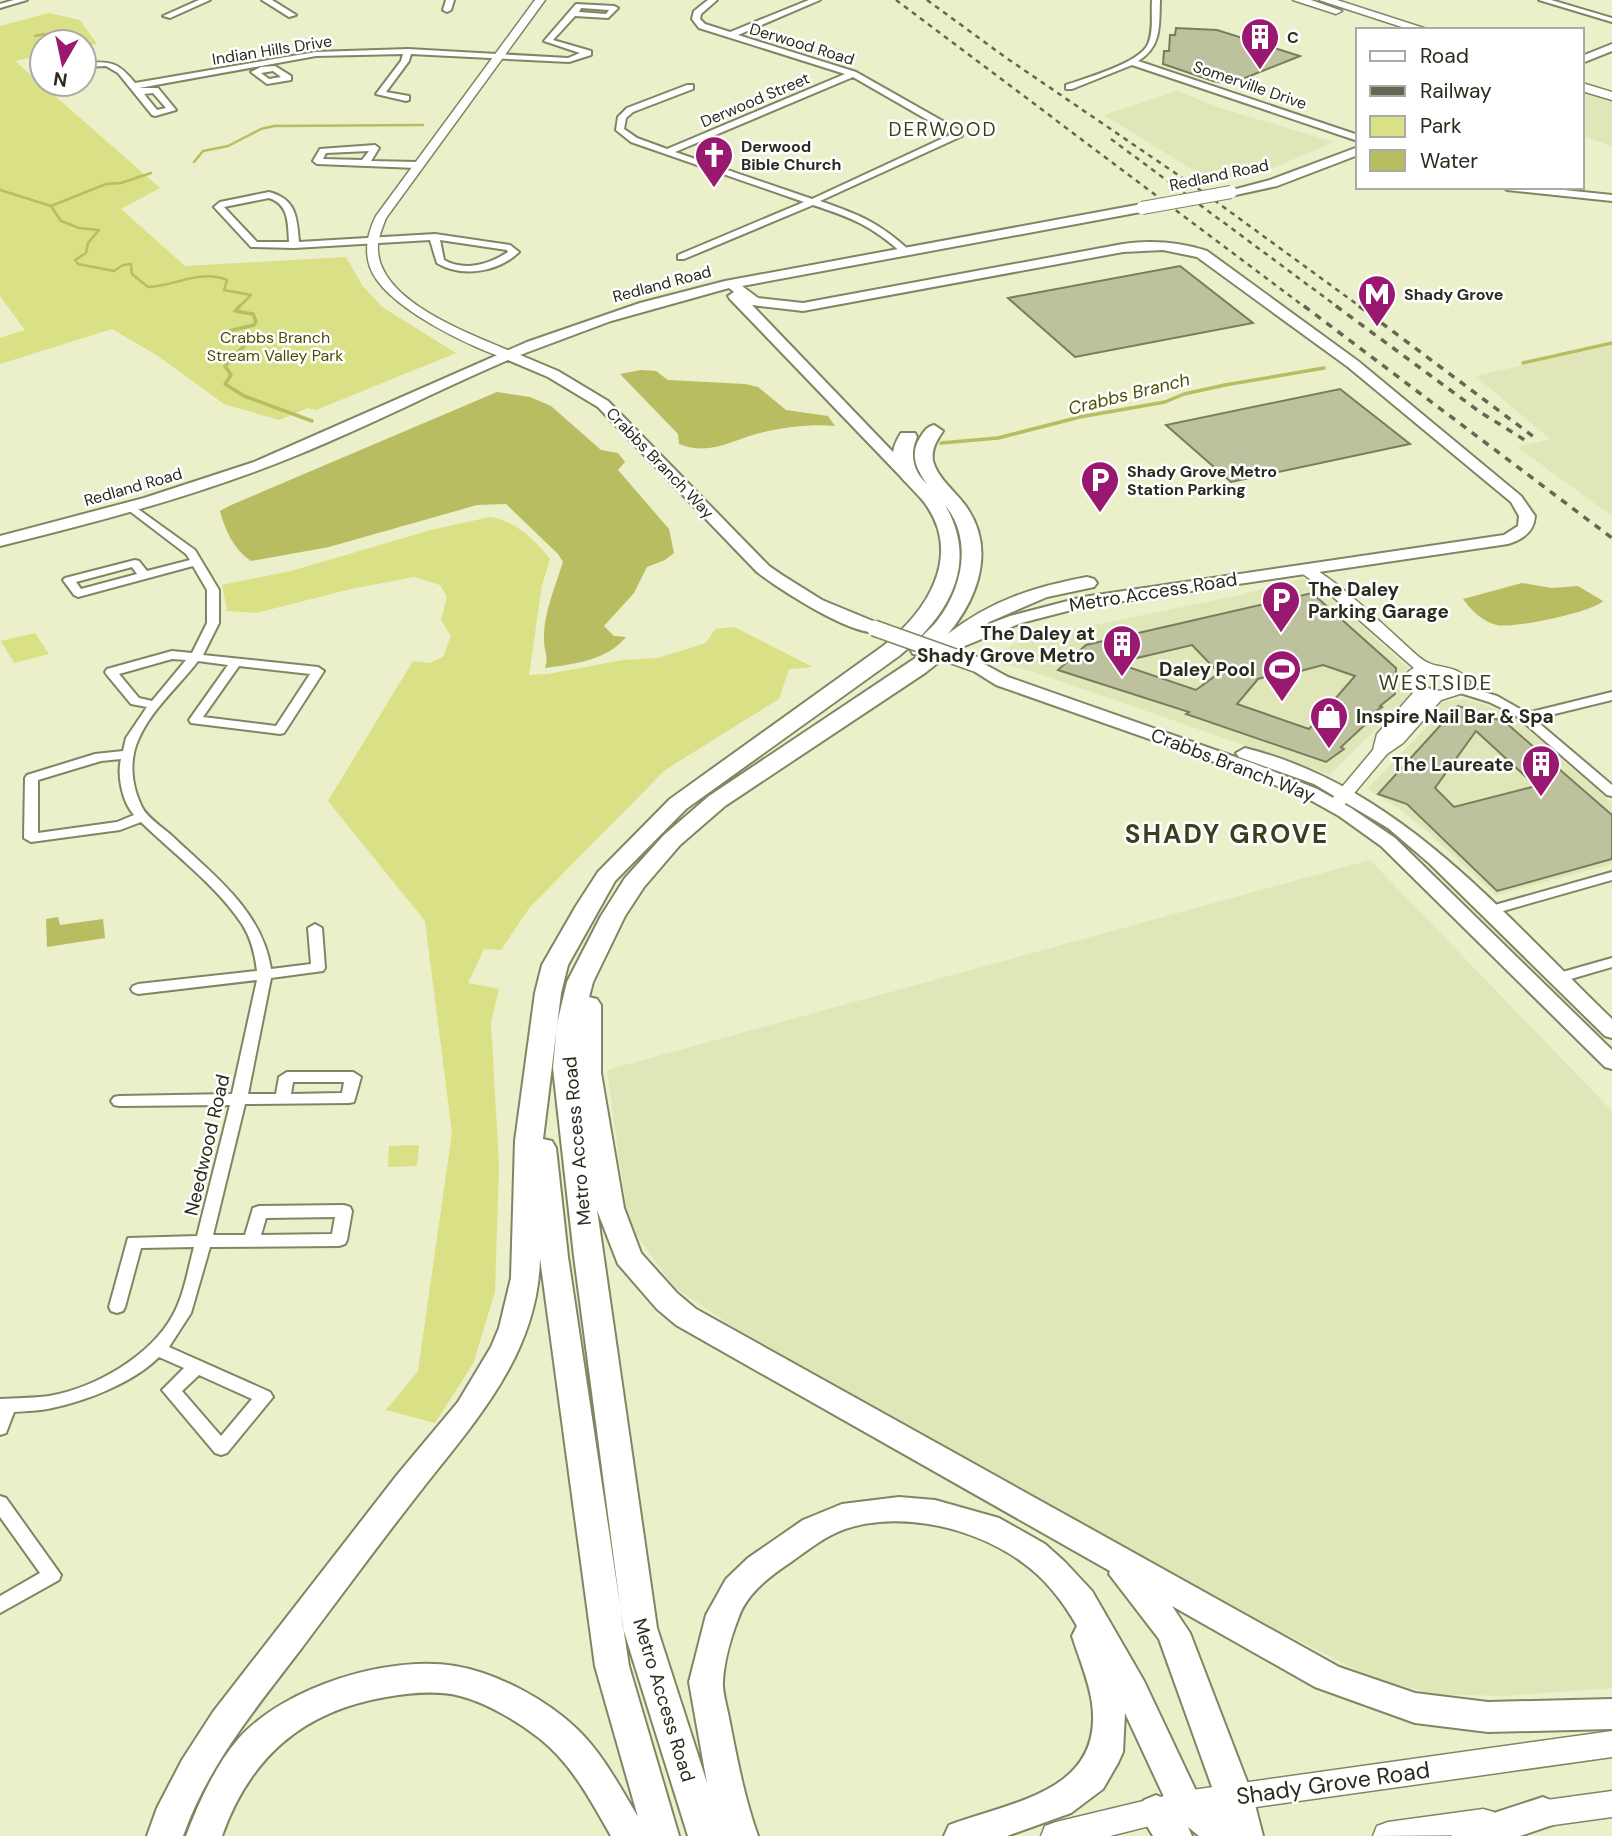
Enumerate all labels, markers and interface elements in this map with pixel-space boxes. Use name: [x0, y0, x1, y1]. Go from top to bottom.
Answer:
building icon: C: [1239, 16, 1281, 71]
street label: Derwood Road: [747, 18, 857, 70]
place label: C: [1287, 27, 1299, 48]
north arrow: [28, 28, 98, 98]
legend: [1356, 28, 1584, 189]
street label: Indian Hills Drive: [211, 30, 333, 70]
text: Road: [1420, 42, 1469, 70]
street label: Somerville Drive: [1190, 56, 1310, 114]
text: N: [52, 66, 69, 93]
street label: Derwood Street: [697, 68, 813, 132]
text: Railway: [1420, 77, 1492, 105]
text: Park: [1420, 112, 1462, 140]
district label: DERWOOD: [888, 117, 998, 142]
church icon: Derwood Bible Church: [693, 134, 735, 189]
place label: Derwood Bible Church: [741, 136, 841, 175]
text: Water: [1420, 147, 1478, 175]
street label: Redland Road: [1167, 154, 1271, 196]
street label: Redland Road: [610, 261, 714, 307]
metro station icon: Shady Grove: [1356, 273, 1398, 328]
place label: Shady Grove: [1404, 284, 1503, 305]
park label: Crabbs Branch Stream Valley Park: [207, 327, 343, 366]
water label: Crabbs Branch: [1066, 367, 1192, 421]
street label: Crabbs Branch Way: [602, 403, 719, 523]
parking icon: Shady Grove Metro Station Parking: [1079, 459, 1121, 514]
place label: Shady Grove Metro Station Parking: [1127, 461, 1277, 500]
street label: Redland Road: [81, 463, 185, 511]
street label: Metro Access Road: [1067, 566, 1239, 618]
place label: The Daley Parking Garage: [1308, 577, 1449, 624]
parking icon: The Daley Parking Garage: [1260, 579, 1302, 634]
place label: The Daley at Shady Grove Metro: [917, 621, 1095, 668]
building icon: The Daley at Shady Grove Metro: [1101, 623, 1143, 678]
sports icon: Daley Pool: [1261, 648, 1303, 703]
place label: Daley Pool: [1159, 657, 1255, 682]
district label: WESTSIDE: [1379, 669, 1493, 697]
shop icon: Inspire Nail Bar & Spa: [1308, 695, 1350, 750]
place label: Inspire Nail Bar & Spa: [1356, 704, 1554, 729]
street label: Crabbs Branch Way: [1147, 722, 1319, 808]
building icon: The Laureate: [1520, 743, 1562, 798]
place label: The Laureate: [1392, 752, 1514, 777]
district label: SHADY GROVE: [1125, 817, 1329, 851]
street label: Metro Access Road: [557, 1055, 597, 1227]
street label: Needwood Road: [179, 1072, 235, 1218]
street label: Metro Access Road: [627, 1615, 701, 1785]
street label: Shady Grove Road: [1234, 1755, 1432, 1811]

